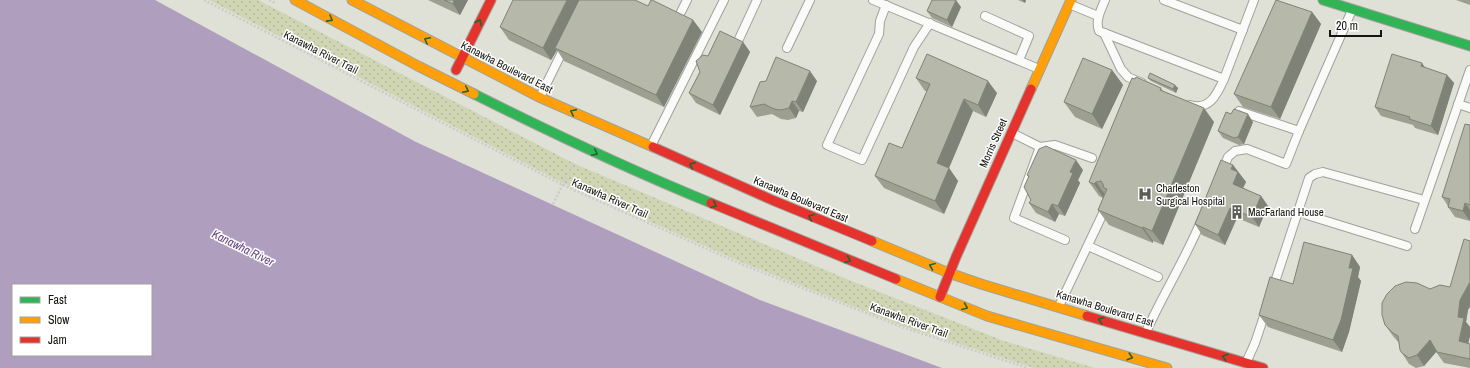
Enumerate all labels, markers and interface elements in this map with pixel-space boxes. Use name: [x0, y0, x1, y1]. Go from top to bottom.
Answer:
scale bar: [1330, 12, 1381, 38]
one-way arrow: [326, 14, 333, 21]
text: 20 m: [1336, 18, 1358, 34]
one-way arrow: [475, 19, 482, 26]
street label: Kanawha River Trail: [281, 27, 361, 77]
one-way arrow: [424, 37, 431, 45]
street label: Kanawha Boulevard East: [459, 38, 556, 96]
one-way arrow: [462, 85, 469, 93]
one-way arrow: [570, 109, 577, 117]
street label: Morris Street: [976, 116, 1010, 170]
one-way arrow: [591, 148, 599, 156]
one-way arrow: [688, 162, 696, 170]
street label: Kanawha Boulevard East: [752, 173, 851, 225]
street label: Kanawha River Trail: [570, 175, 650, 221]
place label: Charleston Surgical Hospital: [1156, 181, 1225, 208]
hospital icon: Charleston Surgical Hospital: [1137, 186, 1153, 202]
one-way arrow: [710, 200, 718, 208]
building icon: MacFarland House: [1229, 204, 1245, 220]
place label: MacFarland House: [1248, 205, 1324, 219]
one-way arrow: [808, 213, 815, 221]
water label: Kanawha River: [209, 226, 277, 270]
one-way arrow: [843, 255, 851, 263]
one-way arrow: [928, 262, 935, 270]
legend: [12, 284, 152, 356]
street label: Kanawha Boulevard East: [1055, 286, 1156, 330]
text: Fast: [48, 292, 67, 308]
street label: Kanawha River Trail: [868, 299, 950, 341]
one-way arrow: [962, 303, 969, 311]
text: Slow: [48, 312, 70, 328]
one-way arrow: [1097, 316, 1104, 325]
text: Jam: [48, 332, 67, 348]
one-way arrow: [1126, 352, 1133, 361]
one-way arrow: [1222, 353, 1229, 362]

